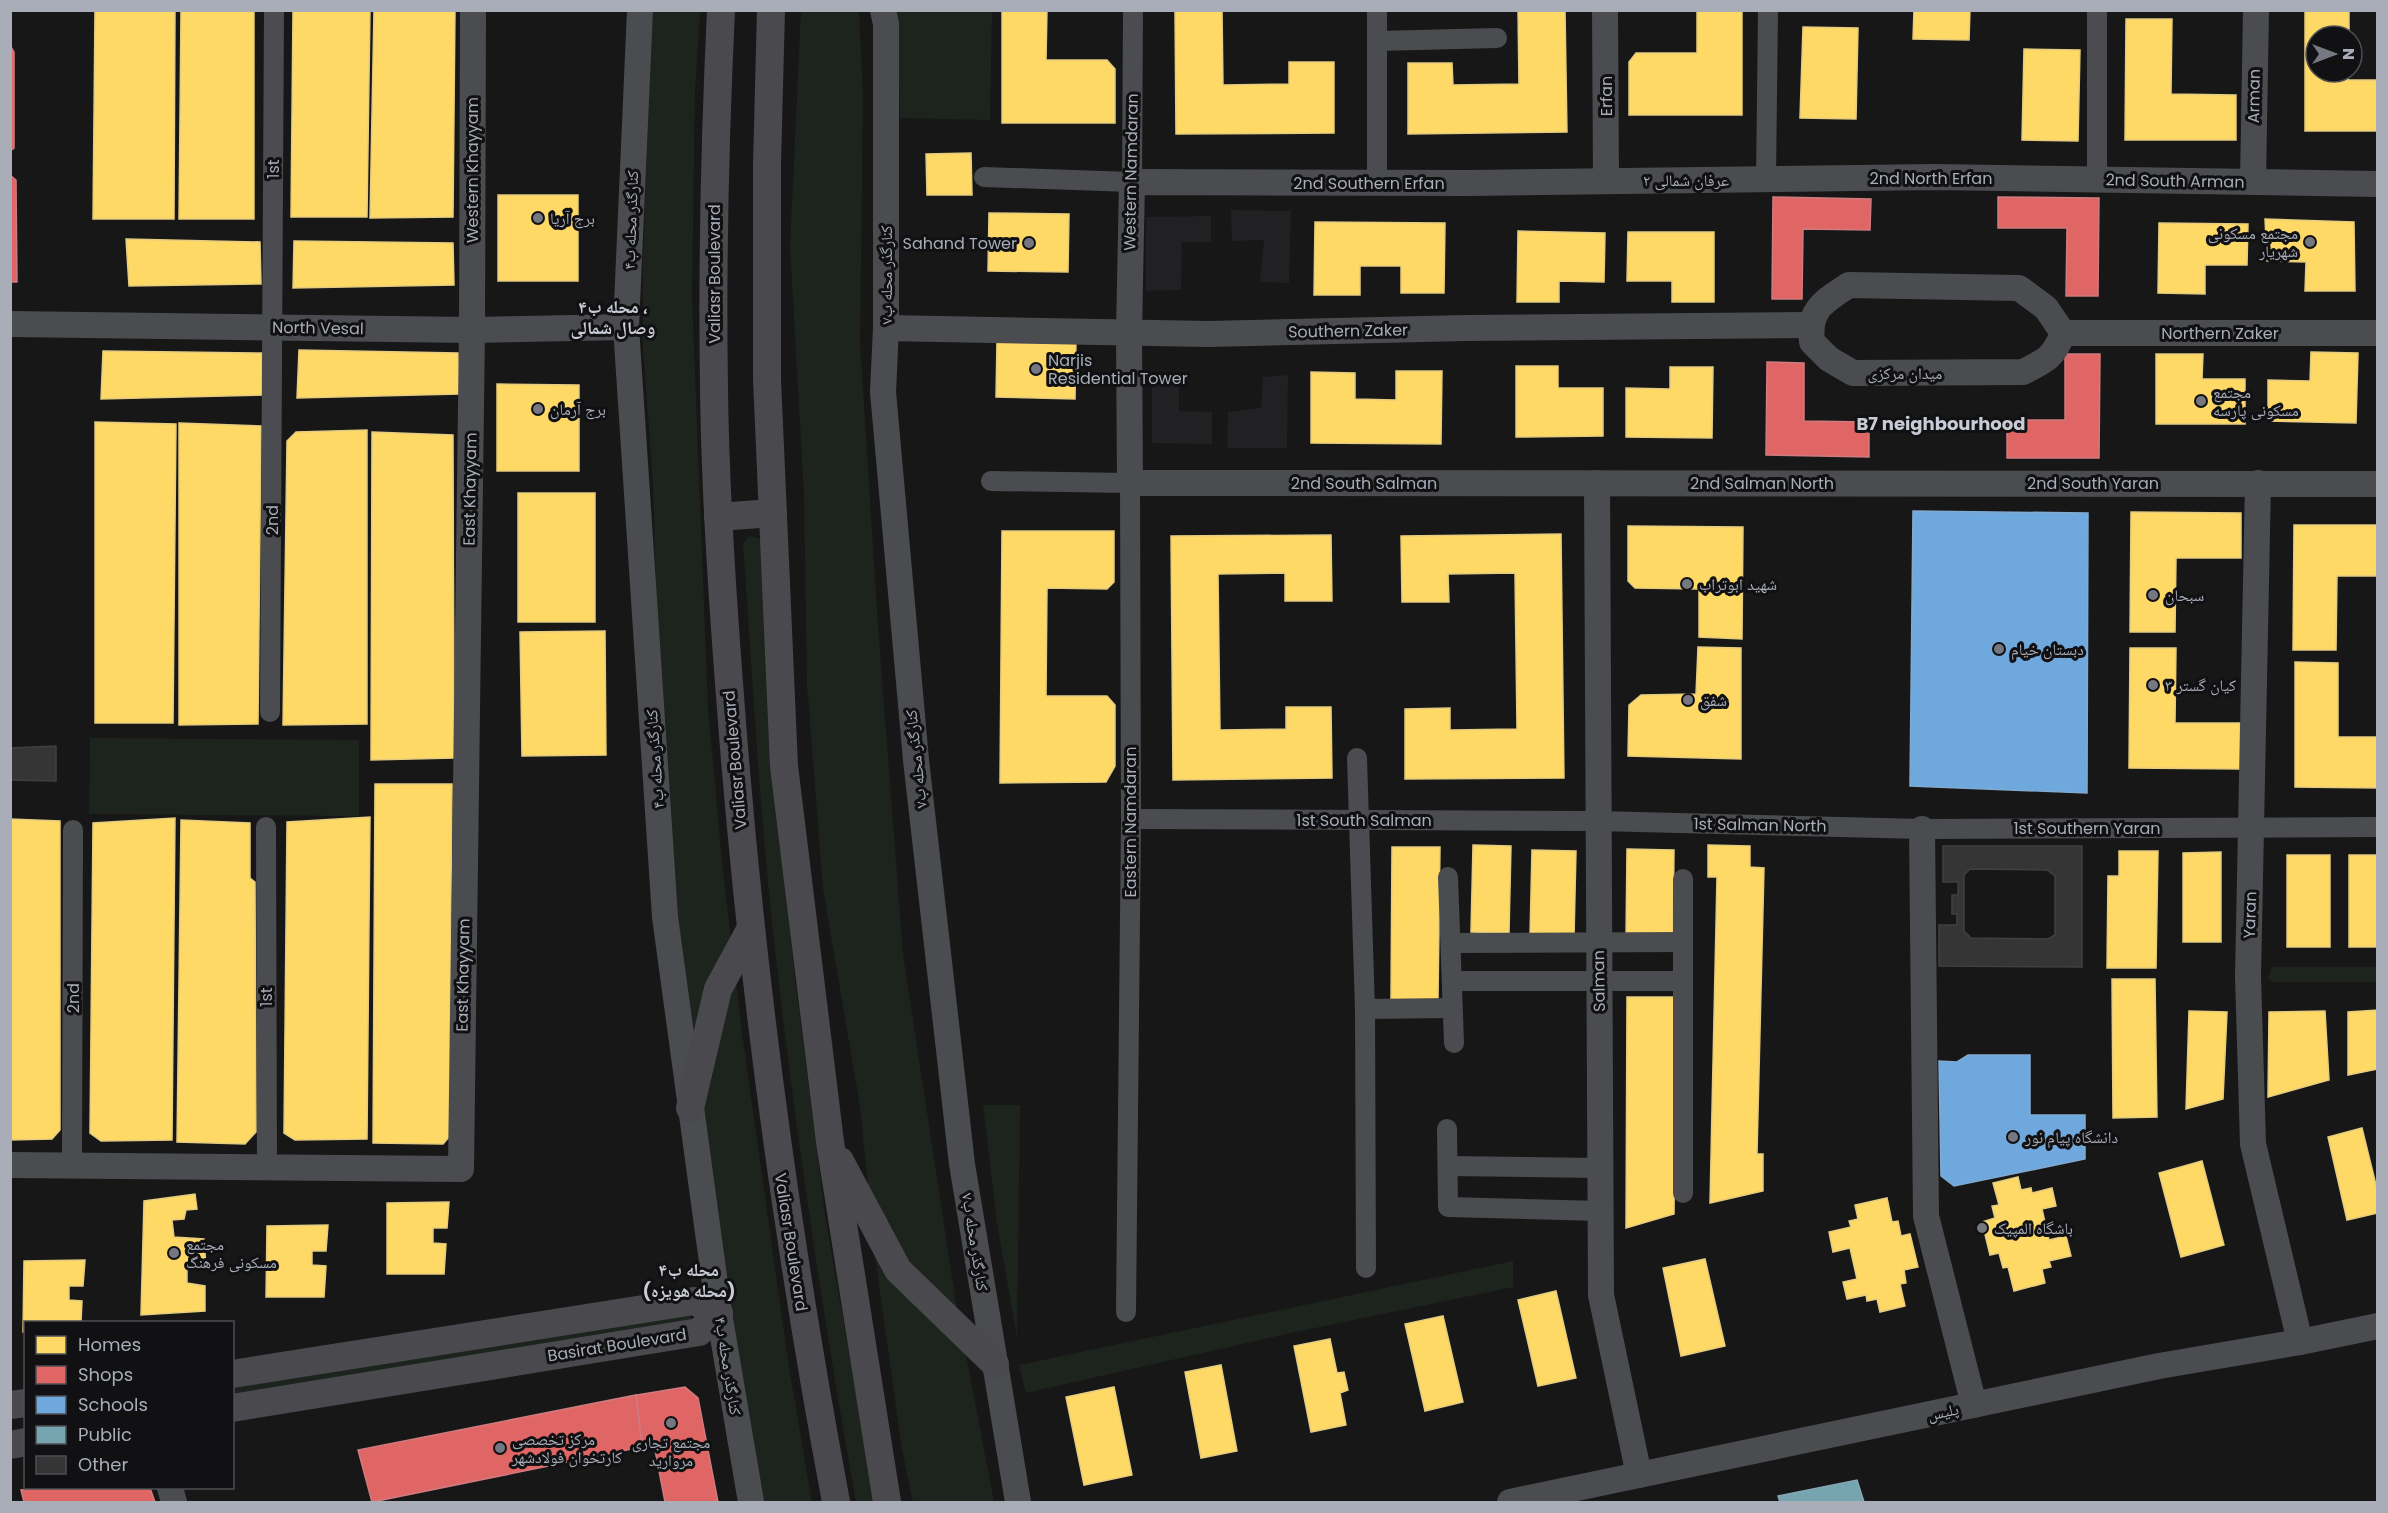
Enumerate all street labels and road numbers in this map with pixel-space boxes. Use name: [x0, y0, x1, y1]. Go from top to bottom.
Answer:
street label: Arman: [2242, 69, 2266, 123]
street label: Erfan: [1595, 76, 1618, 116]
street label: Western Namdaran: [1118, 93, 1144, 251]
street label: Western Khayyam: [461, 97, 484, 243]
street label: 1st: [262, 159, 285, 179]
street label: 2nd North Erfan: [1870, 167, 1992, 190]
street label: 2nd South Arman: [2105, 168, 2245, 194]
street label: عرفان شمالی ۲: [1643, 169, 1729, 192]
street label: کنارگذر محله ب۴: [618, 170, 644, 270]
street label: 2nd Southern Erfan: [1293, 172, 1445, 195]
street label: Valiasr Boulevard: [703, 204, 726, 344]
street label: کنارگذر محله ب۷: [875, 225, 898, 325]
street label: North Vesal: [272, 316, 364, 340]
street label: Southern Zaker: [1288, 318, 1408, 344]
street label: Northern Zaker: [2161, 322, 2279, 345]
street label: میدان مرکزی: [1868, 362, 1942, 385]
street label: East Khayyam: [458, 432, 482, 546]
street label: 2nd South Salman: [1291, 472, 1437, 495]
street label: 2nd Salman North: [1690, 472, 1834, 495]
street label: 2nd South Yaran: [2027, 472, 2159, 495]
street label: 2nd: [261, 505, 284, 535]
street label: Valiasr Boulevard: [717, 689, 753, 831]
street label: کنارگذر محله ب۴: [640, 708, 670, 809]
street label: کنارگذر محله ب۷: [899, 708, 933, 809]
street label: Eastern Namdaran: [1119, 747, 1142, 897]
street label: 1st South Salman: [1296, 809, 1432, 832]
street label: 1st Salman North: [1693, 812, 1827, 838]
street label: 1st Southern Yaran: [2013, 817, 2161, 840]
street label: Yaran: [2238, 891, 2262, 939]
street label: East Khayyam: [451, 918, 475, 1032]
street label: Salman: [1587, 950, 1611, 1012]
street label: 2nd: [62, 983, 85, 1013]
street label: 1st: [255, 987, 278, 1007]
street label: Valiasr Boulevard: [769, 1171, 813, 1313]
street label: کنارگذر محله ب۷: [956, 1191, 994, 1293]
street label: کنارگذر محله ب۴: [709, 1315, 747, 1417]
street label: Basirat Boulevard: [546, 1323, 688, 1367]
street label: پلیس: [1925, 1397, 1961, 1427]

